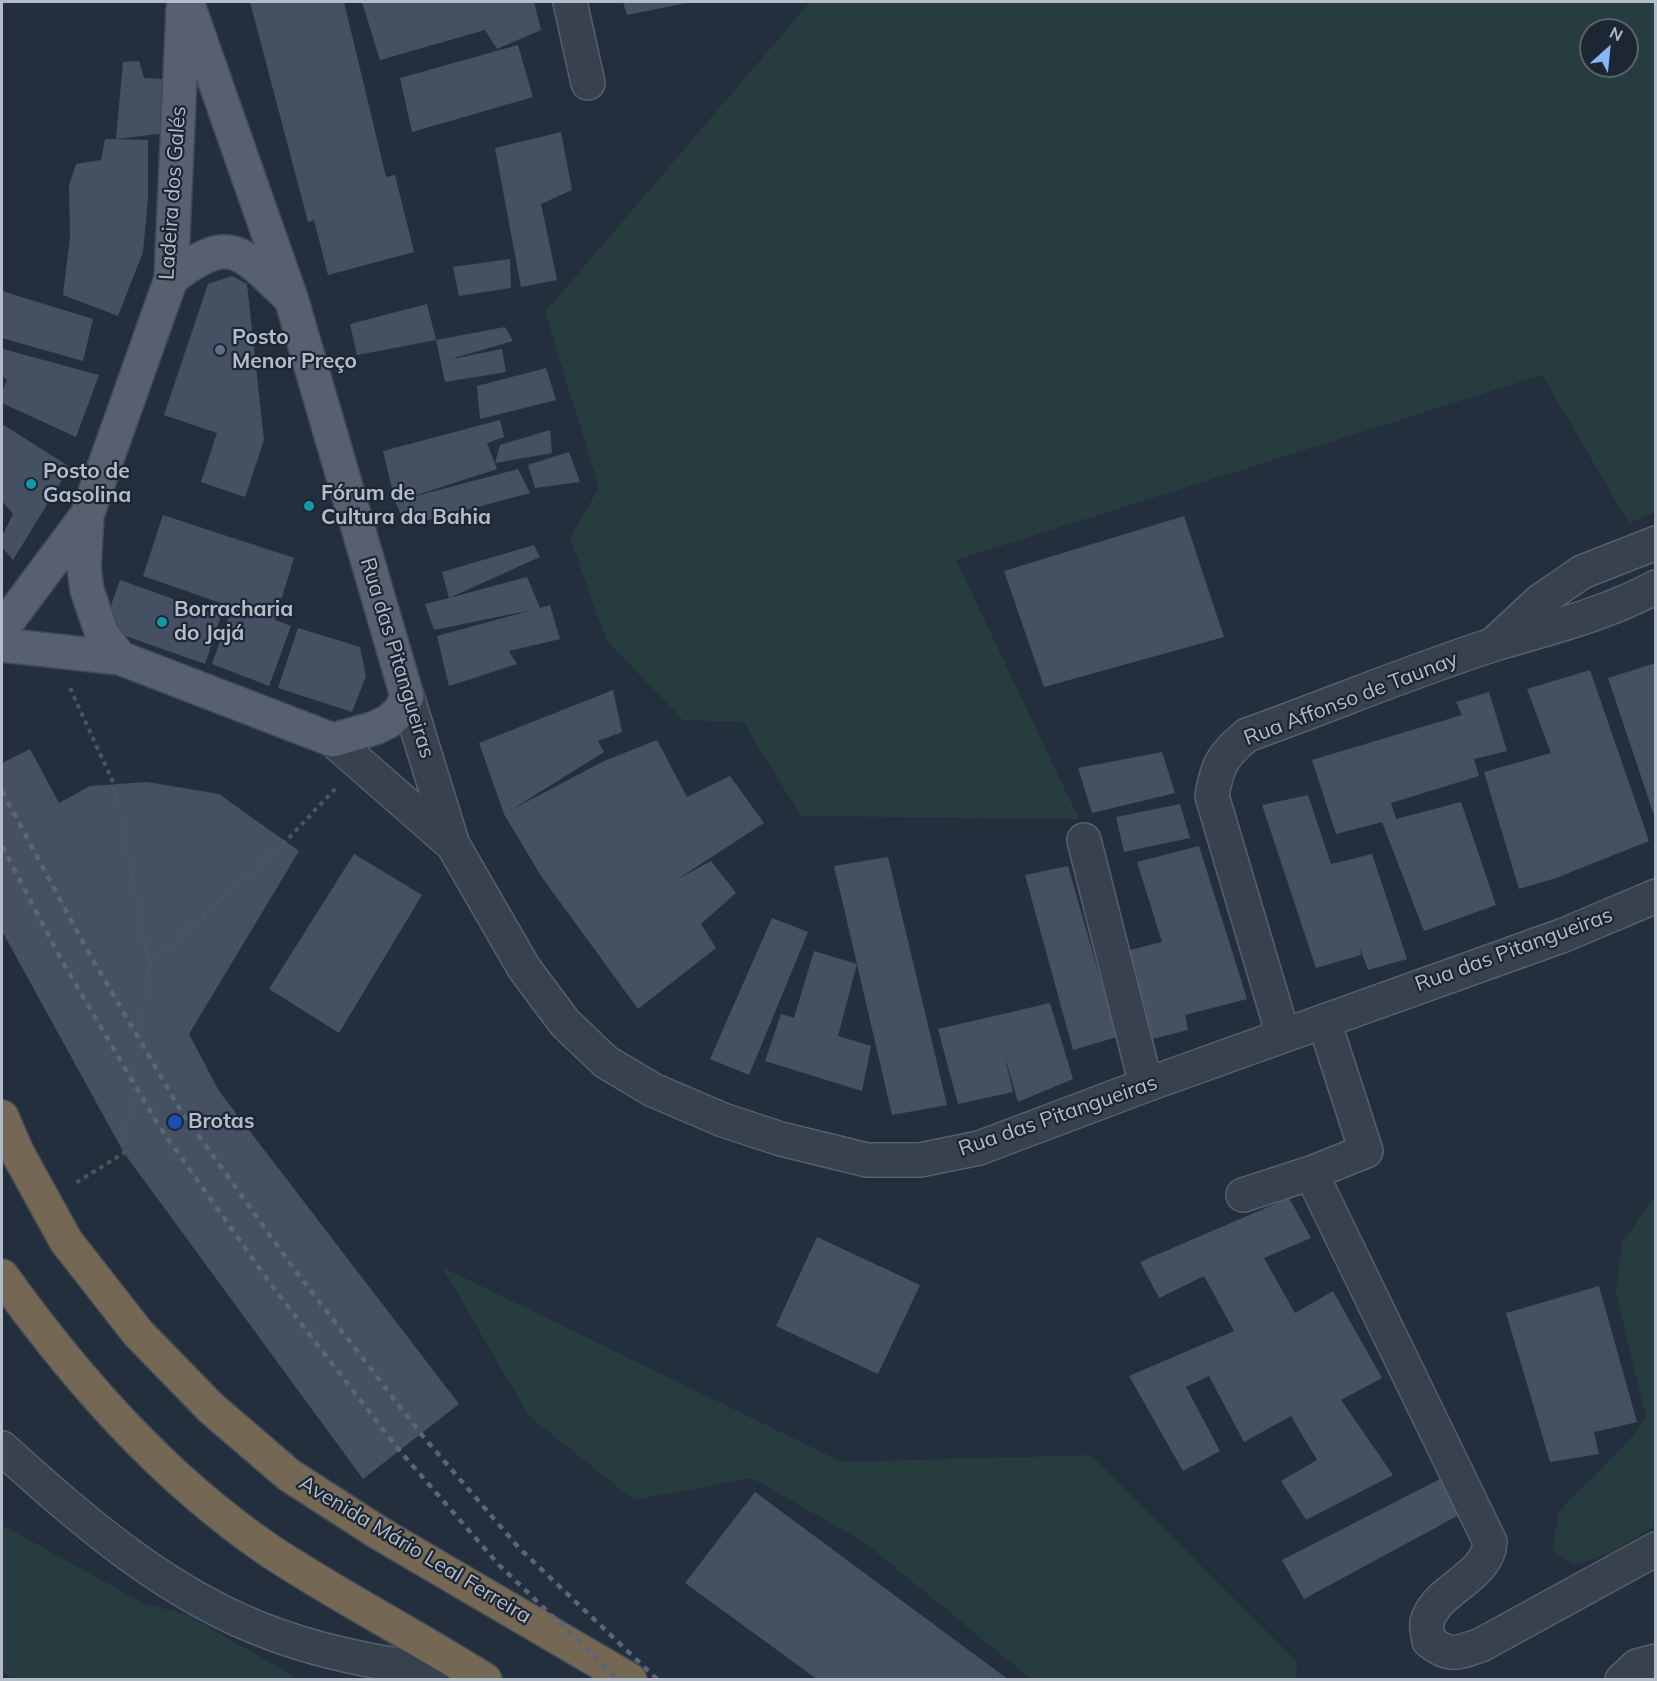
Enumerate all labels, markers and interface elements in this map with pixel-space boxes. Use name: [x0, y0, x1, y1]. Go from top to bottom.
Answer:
north arrow: [1579, 18, 1639, 78]
text: N: [1606, 22, 1626, 45]
street label: Ladeira dos Galés: [154, 105, 192, 281]
place label: Posto Menor Preço: [232, 325, 357, 375]
marker: Posto Menor Preço: [213, 343, 227, 357]
place label: Posto de Gasolina: [43, 459, 131, 509]
marker: Posto de Gasolina: [24, 477, 38, 491]
place label: Fórum de Cultura da Bahia: [321, 481, 491, 531]
marker: Fórum de Cultura da Bahia: [302, 499, 316, 513]
street label: Rua das Pitangueiras: [354, 555, 440, 761]
place label: Borracharia do Jajá: [174, 597, 293, 647]
marker: Borracharia do Jajá: [155, 615, 169, 629]
street label: Rua Affonso de Taunay: [1241, 647, 1461, 751]
street label: Rua das Pitangueiras: [1412, 903, 1616, 997]
street label: Rua das Pitangueiras: [955, 1070, 1161, 1162]
place label: Brotas: [188, 1109, 254, 1135]
marker: Brotas: [166, 1113, 184, 1131]
street label: Avenida Mário Leal Ferreira: [294, 1471, 536, 1629]

